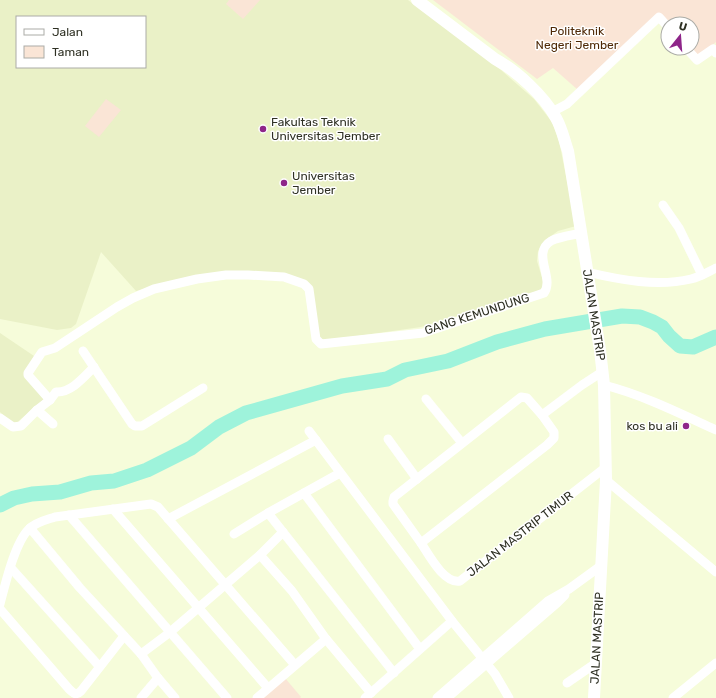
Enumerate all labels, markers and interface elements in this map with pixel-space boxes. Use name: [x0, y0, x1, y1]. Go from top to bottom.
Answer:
legend: [16, 16, 146, 68]
north arrow: [660, 16, 700, 56]
text: U: [677, 20, 689, 34]
park label: Politeknik Negeri Jember: [536, 24, 619, 52]
text: Jalan: [52, 25, 83, 39]
text: Taman: [52, 45, 89, 59]
place label: Fakultas Teknik Universitas Jember: [271, 115, 381, 143]
marker: Fakultas Teknik Universitas Jember: [258, 124, 268, 134]
place label: Universitas Jember: [292, 169, 355, 197]
marker: Universitas Jember: [279, 178, 289, 188]
street label: JALAN MASTRIP: [580, 268, 608, 362]
street label: GANG KEMUNDUNG: [423, 290, 531, 338]
place label: kos bu ali: [626, 419, 678, 433]
marker: kos bu ali: [681, 421, 691, 431]
street label: JALAN MASTRIP TIMUR: [464, 488, 576, 580]
street label: JALAN MASTRIP: [588, 591, 606, 684]

